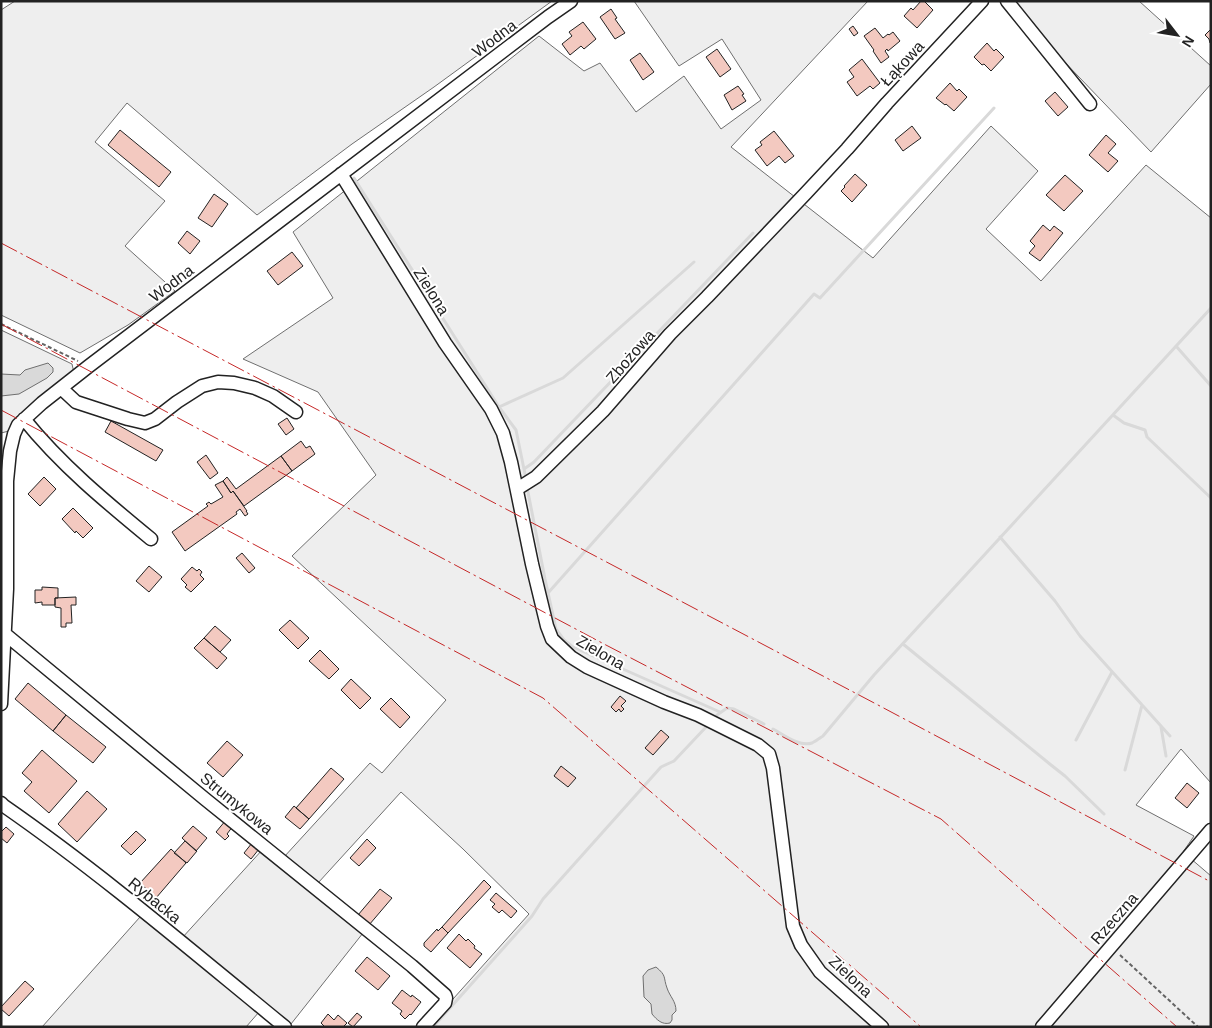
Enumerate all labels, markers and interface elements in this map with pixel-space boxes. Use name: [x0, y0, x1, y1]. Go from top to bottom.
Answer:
north arrow: [1152, 10, 1202, 60]
street label: Wodna: [469, 16, 520, 60]
text: N: [1179, 33, 1198, 50]
street label: Łąkowa: [877, 37, 927, 89]
street label: Wodna: [146, 261, 197, 305]
street label: Zielona: [410, 265, 453, 318]
street label: Zbożowa: [603, 326, 658, 386]
street label: Zielona: [574, 632, 628, 673]
street label: Strumykowa: [197, 769, 276, 838]
street label: Rybacka: [125, 874, 184, 927]
street label: Rzeczna: [1088, 889, 1141, 947]
street label: Zielona: [826, 952, 876, 1001]

